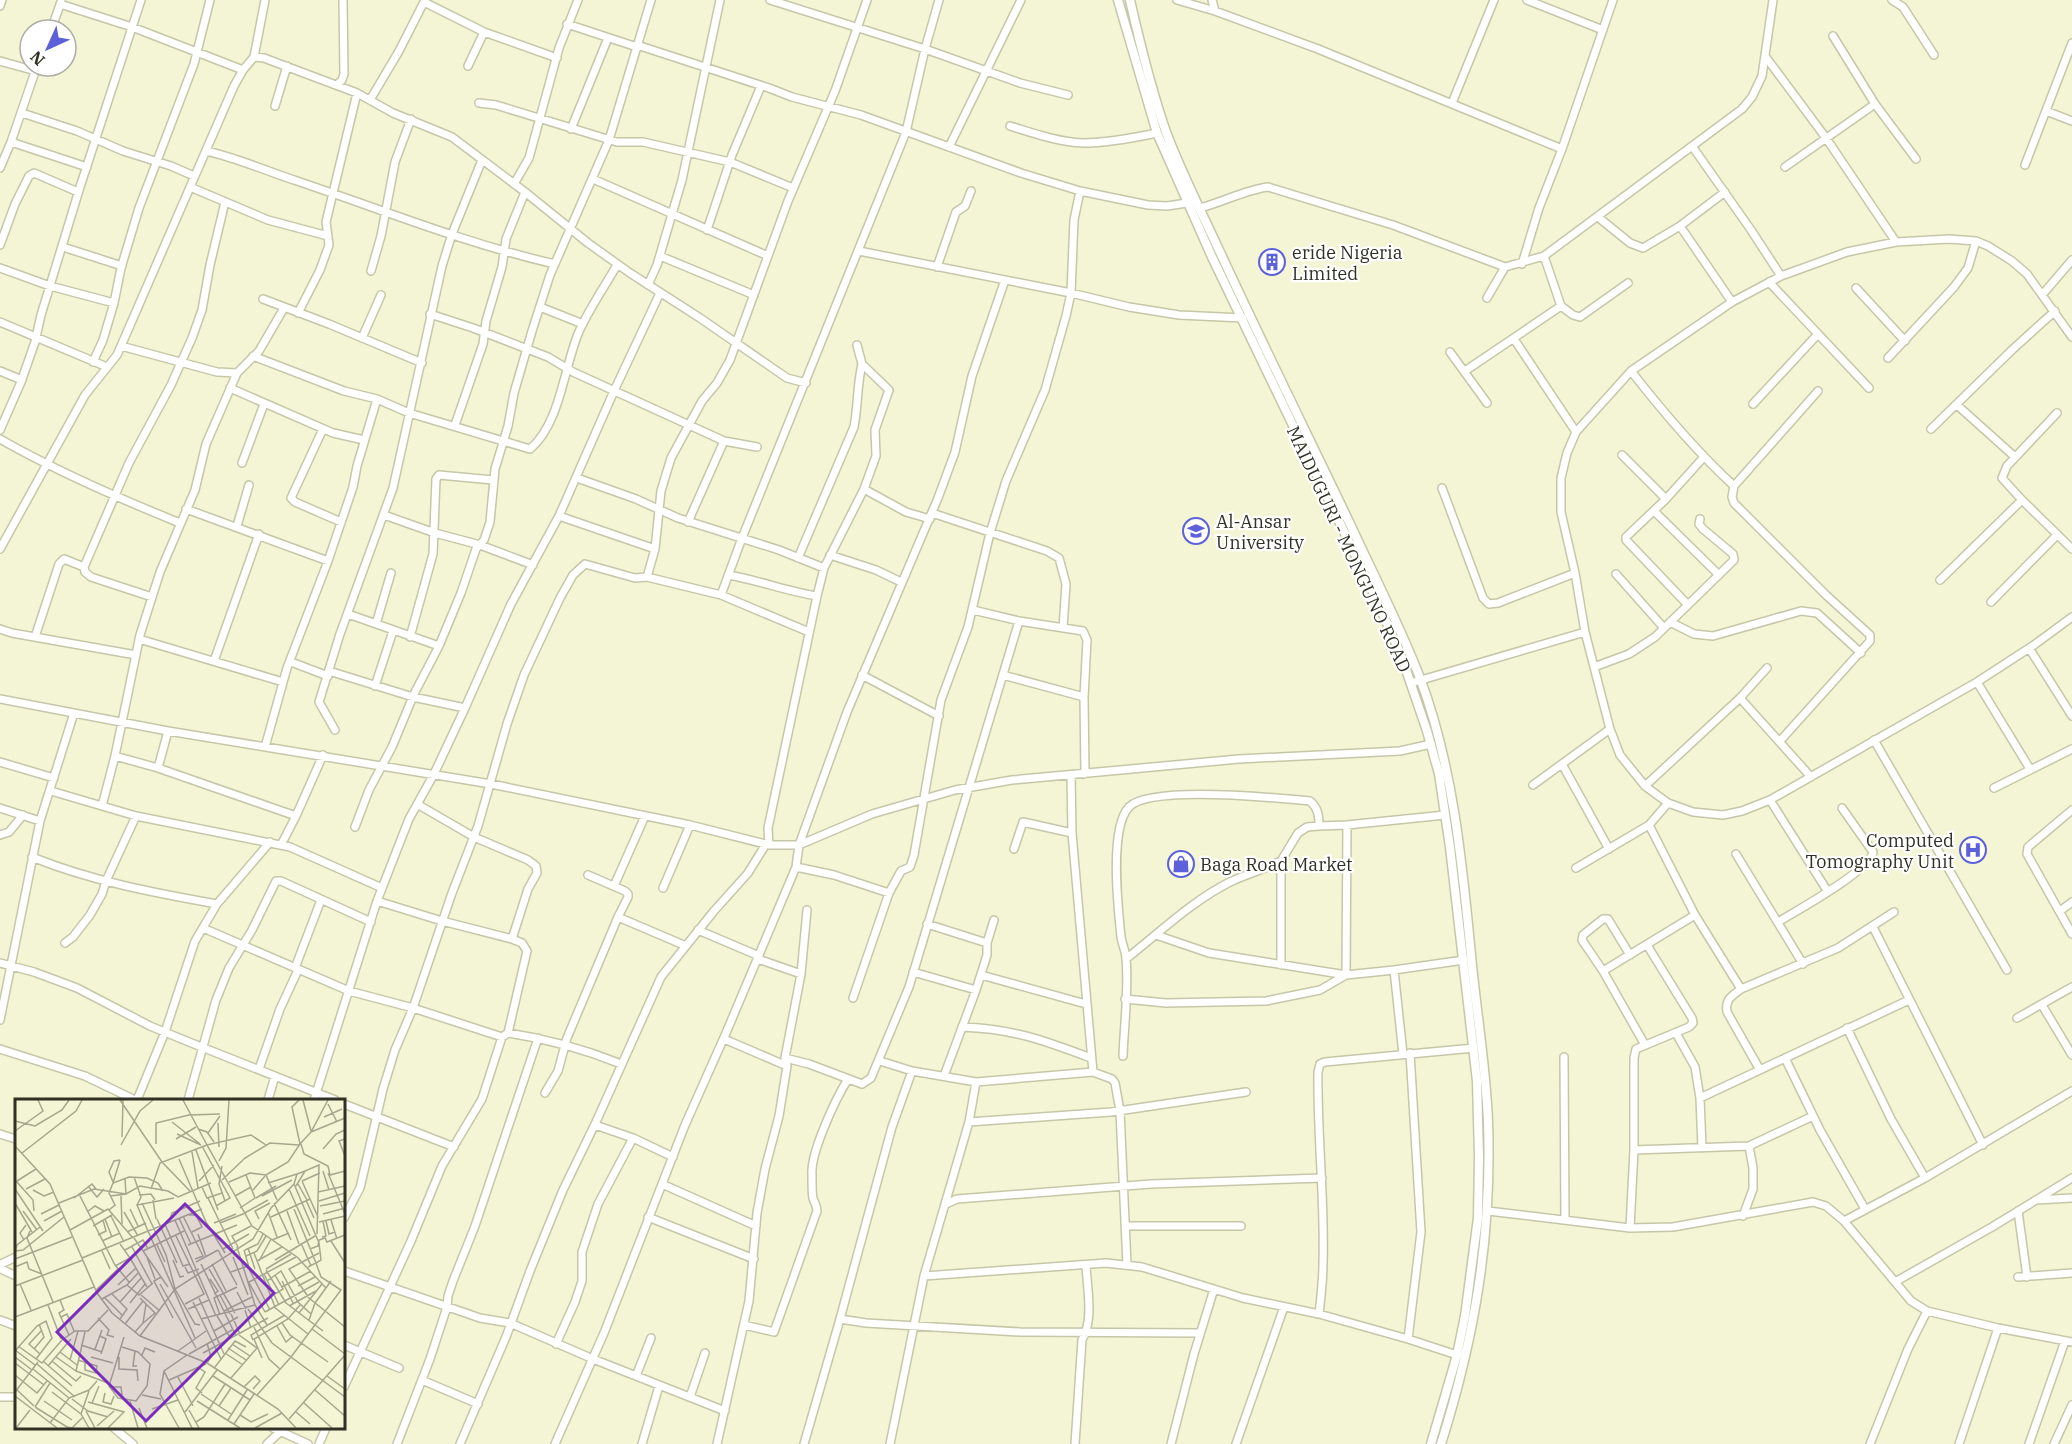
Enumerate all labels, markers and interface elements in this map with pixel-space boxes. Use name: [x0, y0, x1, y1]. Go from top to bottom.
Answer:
north arrow: [18, 18, 78, 78]
text: N: [26, 47, 49, 70]
place label: eride Nigeria Limited: [1292, 241, 1403, 285]
building icon: eride Nigeria Limited: [1257, 247, 1287, 277]
street label: MAIDUGURI - MONGUNO ROAD: [1282, 422, 1416, 676]
place label: Al-Ansar University: [1216, 510, 1304, 554]
school or university icon: Al-Ansar University: [1181, 516, 1211, 546]
place label: Computed Tomography Unit: [1805, 829, 1954, 873]
hospital icon: Computed Tomography Unit: [1958, 835, 1988, 865]
shop icon: Baga Road Market: [1166, 849, 1196, 879]
place label: Baga Road Market: [1200, 853, 1352, 876]
inset map: [15, 1099, 345, 1429]

